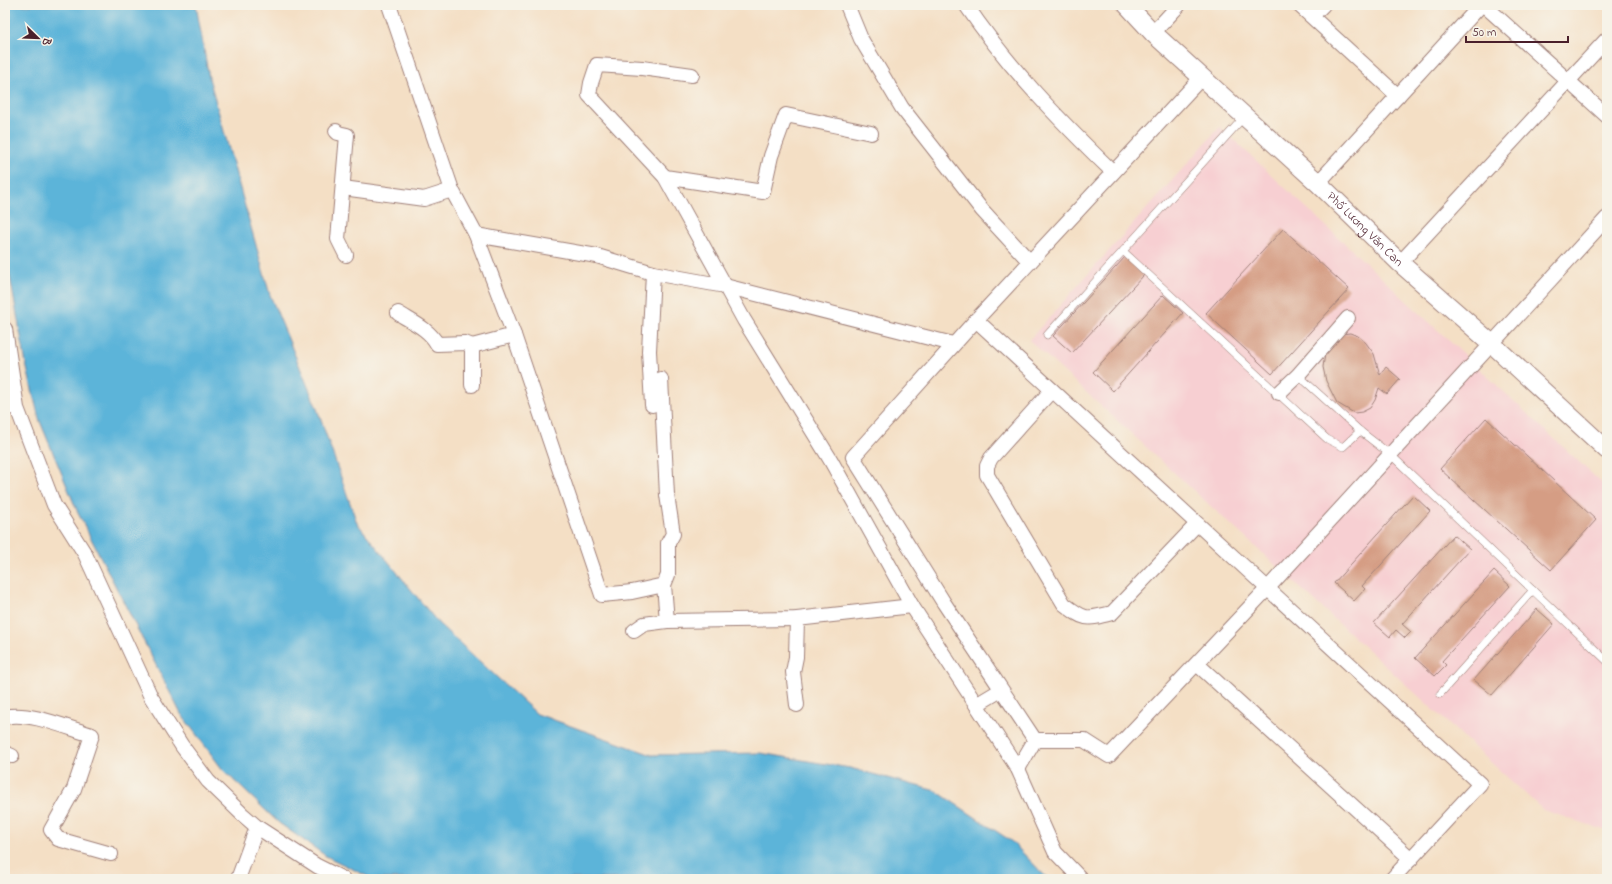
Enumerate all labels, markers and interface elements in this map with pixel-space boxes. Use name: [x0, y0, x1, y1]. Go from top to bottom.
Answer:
north arrow: [18, 18, 58, 58]
scale bar: [1466, 18, 1568, 44]
text: 50 m: [1472, 24, 1496, 42]
text: B: [37, 34, 55, 49]
street label: Phố Lương Văn Can: [1323, 187, 1408, 271]

